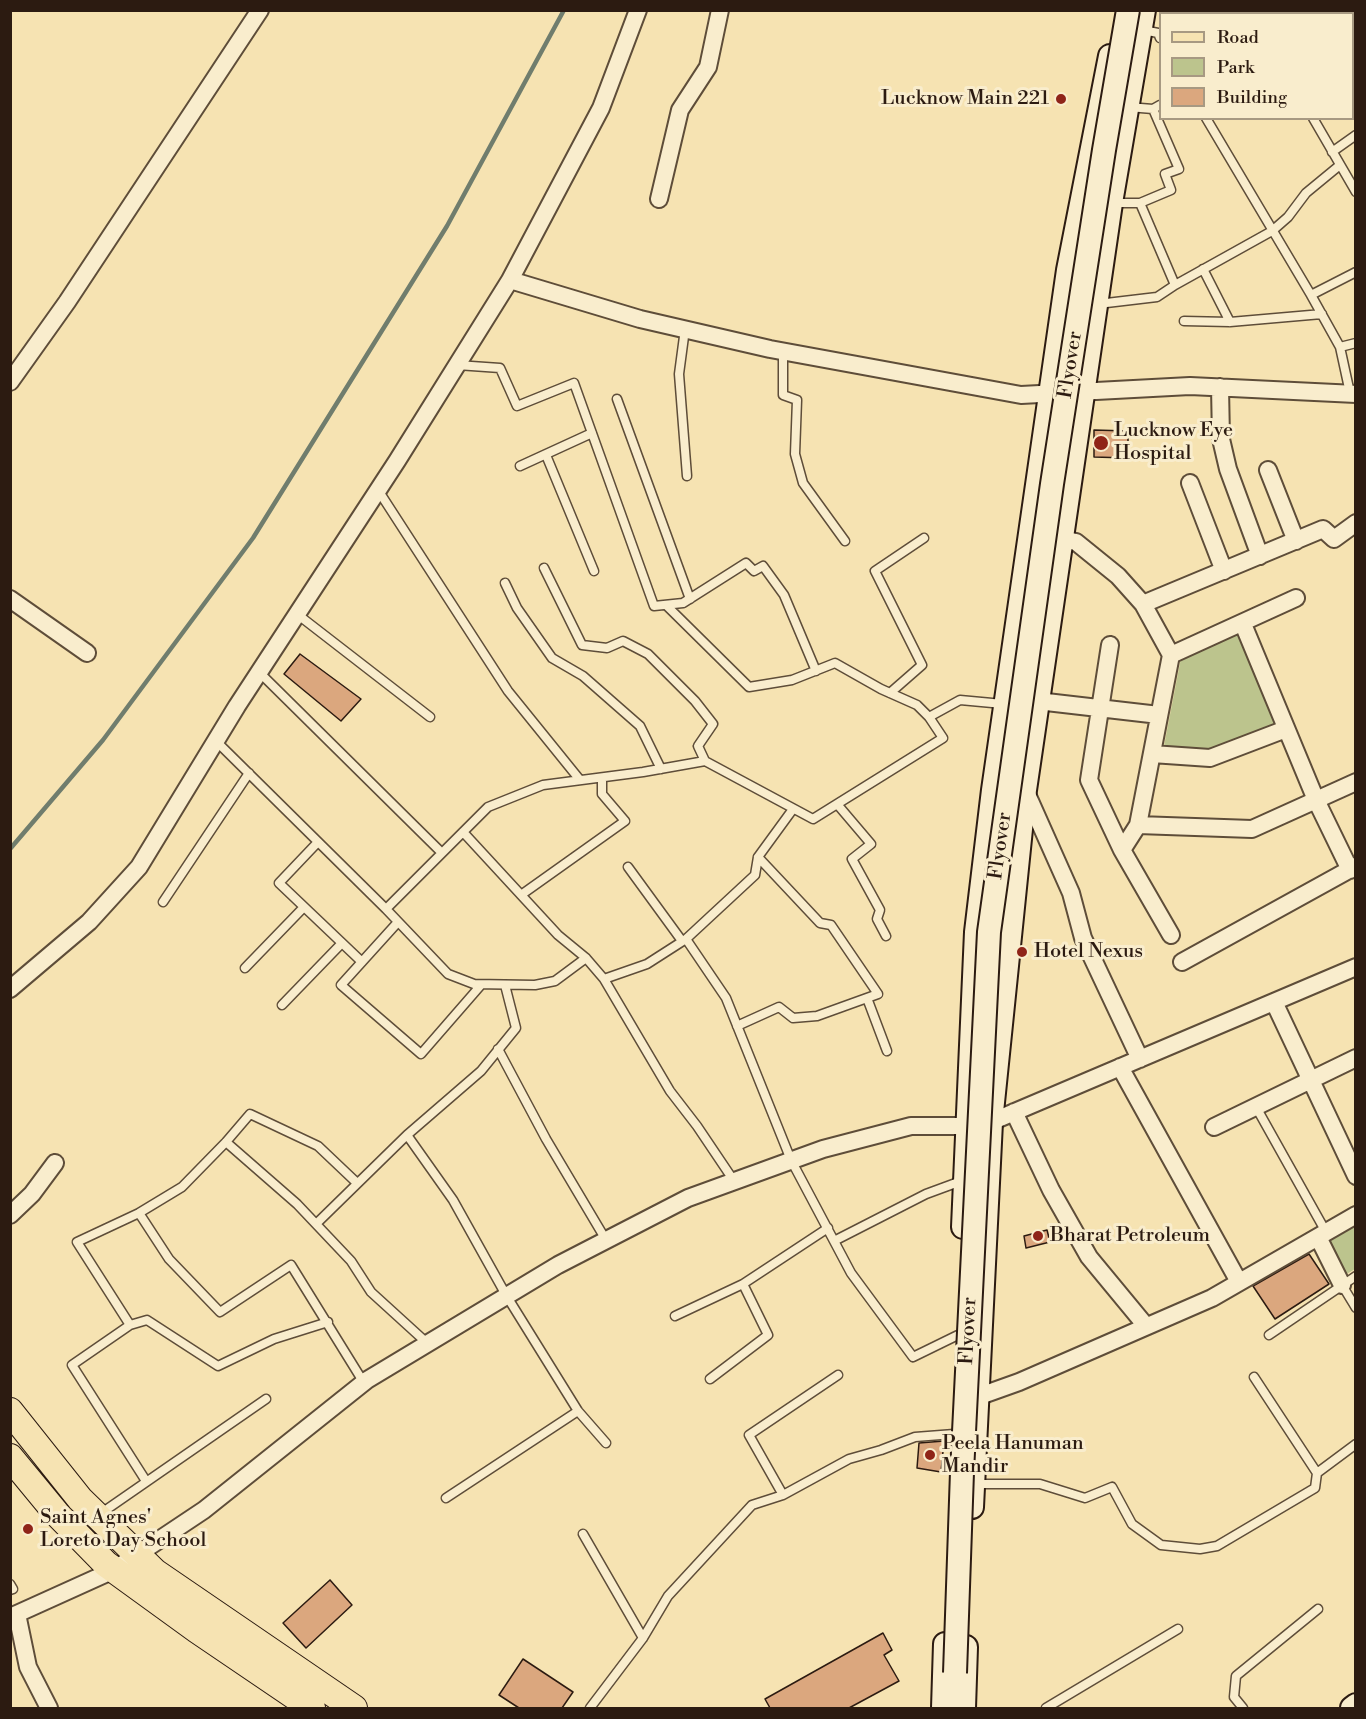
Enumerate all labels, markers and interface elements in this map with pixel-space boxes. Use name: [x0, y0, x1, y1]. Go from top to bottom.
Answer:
legend: [1159, 12, 1354, 120]
text: Road: [1217, 26, 1259, 49]
text: Park: [1217, 56, 1254, 79]
text: Building: [1217, 86, 1287, 109]
place label: Lucknow Main 221: [881, 87, 1049, 111]
marker: Lucknow Main 221: [1054, 92, 1068, 106]
street label: Flyover: [1054, 330, 1088, 400]
place label: Lucknow Eye Hospital: [1114, 419, 1233, 466]
marker: Lucknow Eye Hospital: [1092, 434, 1110, 452]
street label: Flyover: [984, 811, 1018, 881]
place label: Hotel Nexus: [1034, 940, 1143, 964]
marker: Hotel Nexus: [1015, 945, 1029, 959]
place label: Bharat Petroleum: [1050, 1224, 1210, 1248]
marker: Bharat Petroleum: [1031, 1229, 1045, 1243]
street label: Flyover: [955, 1297, 983, 1365]
place label: Peela Hanuman Mandir: [942, 1432, 1084, 1479]
marker: Peela Hanuman Mandir: [923, 1448, 937, 1462]
place label: Saint Agnes' Loreto Day School: [40, 1506, 206, 1553]
marker: Saint Agnes' Loreto Day School: [21, 1522, 35, 1536]

